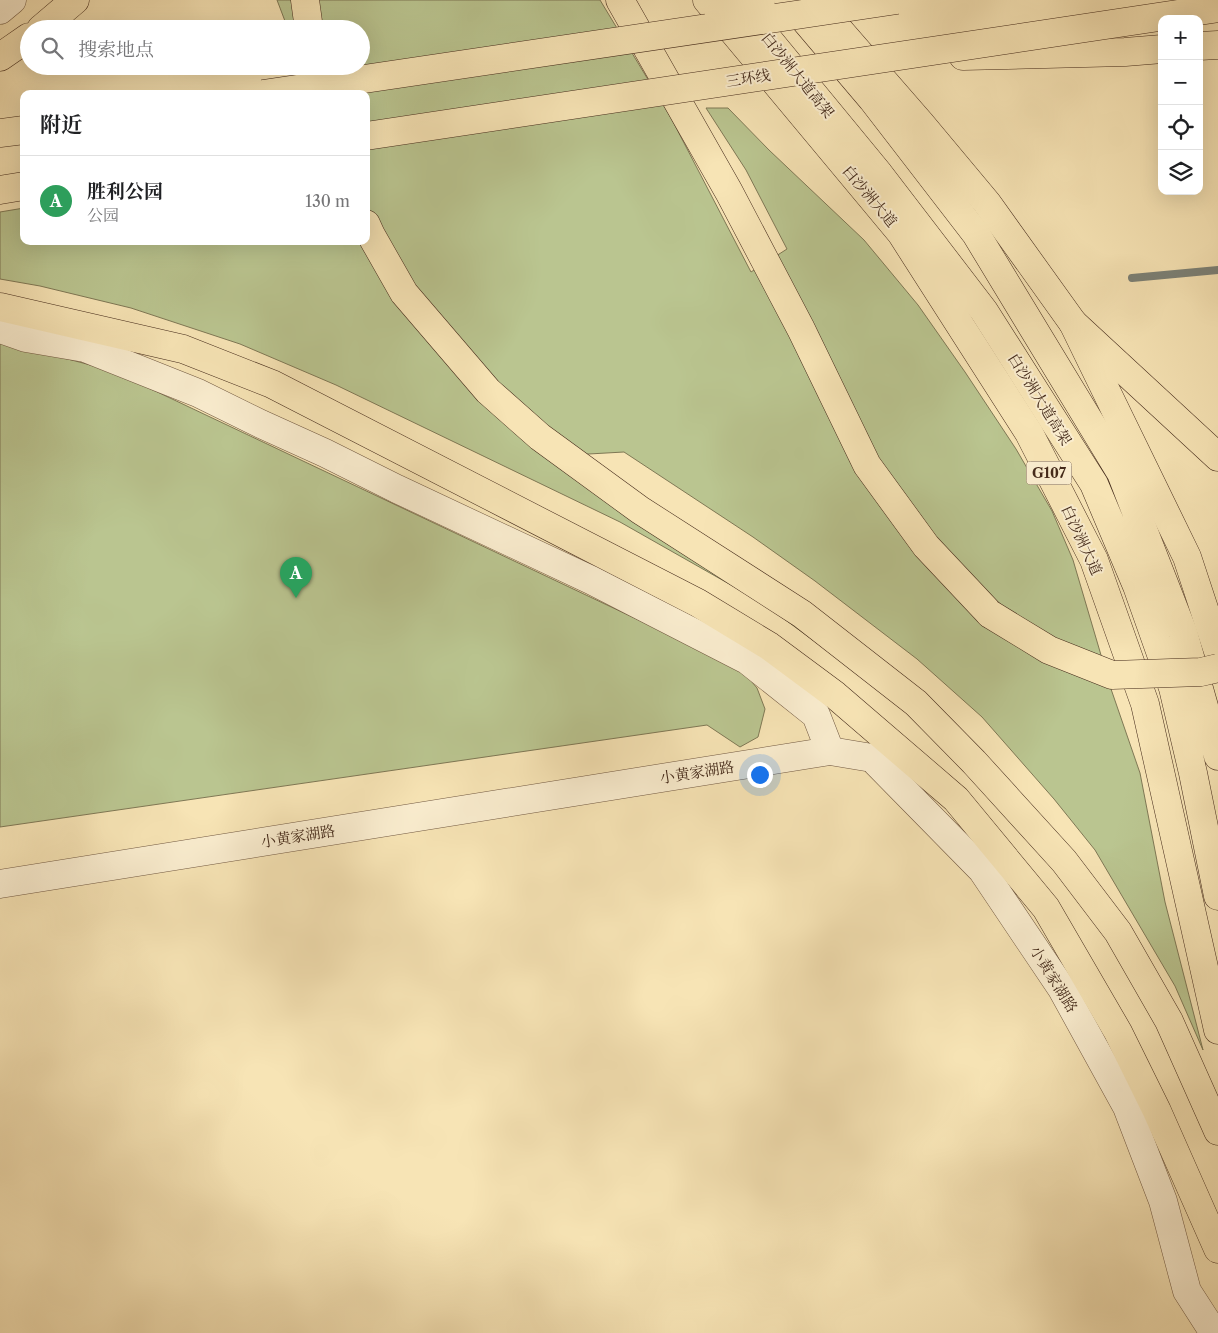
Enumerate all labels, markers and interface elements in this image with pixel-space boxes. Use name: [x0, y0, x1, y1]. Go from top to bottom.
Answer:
map controls: [1158, 15, 1203, 195]
button: +: [1158, 15, 1203, 60]
search box: [20, 20, 370, 75]
street label: 白沙洲大道高架: [758, 28, 838, 122]
icon: search: [38, 34, 66, 62]
text: 搜索地点: [78, 38, 154, 61]
button: −: [1158, 60, 1203, 105]
street label: 三环线: [724, 65, 772, 91]
button: locate: [1158, 105, 1203, 150]
text: 附近: [40, 112, 82, 137]
button: layers: [1158, 150, 1203, 195]
street label: 白沙洲大道: [839, 161, 901, 231]
text: 胜利公园: [87, 180, 163, 203]
text: A: [50, 191, 62, 211]
text: 130 m: [305, 191, 350, 211]
text: 公园: [87, 205, 119, 225]
street label: 白沙洲大道高架: [1004, 349, 1076, 449]
road number: G107: [1026, 462, 1072, 484]
street label: 白沙洲大道: [1058, 502, 1106, 578]
pin: A: [280, 557, 312, 598]
street label: 小黄家湖路: [658, 757, 736, 787]
your location: [747, 762, 773, 788]
street label: 小黄家湖路: [259, 821, 337, 851]
street label: 小黄家湖路: [1026, 942, 1082, 1016]

